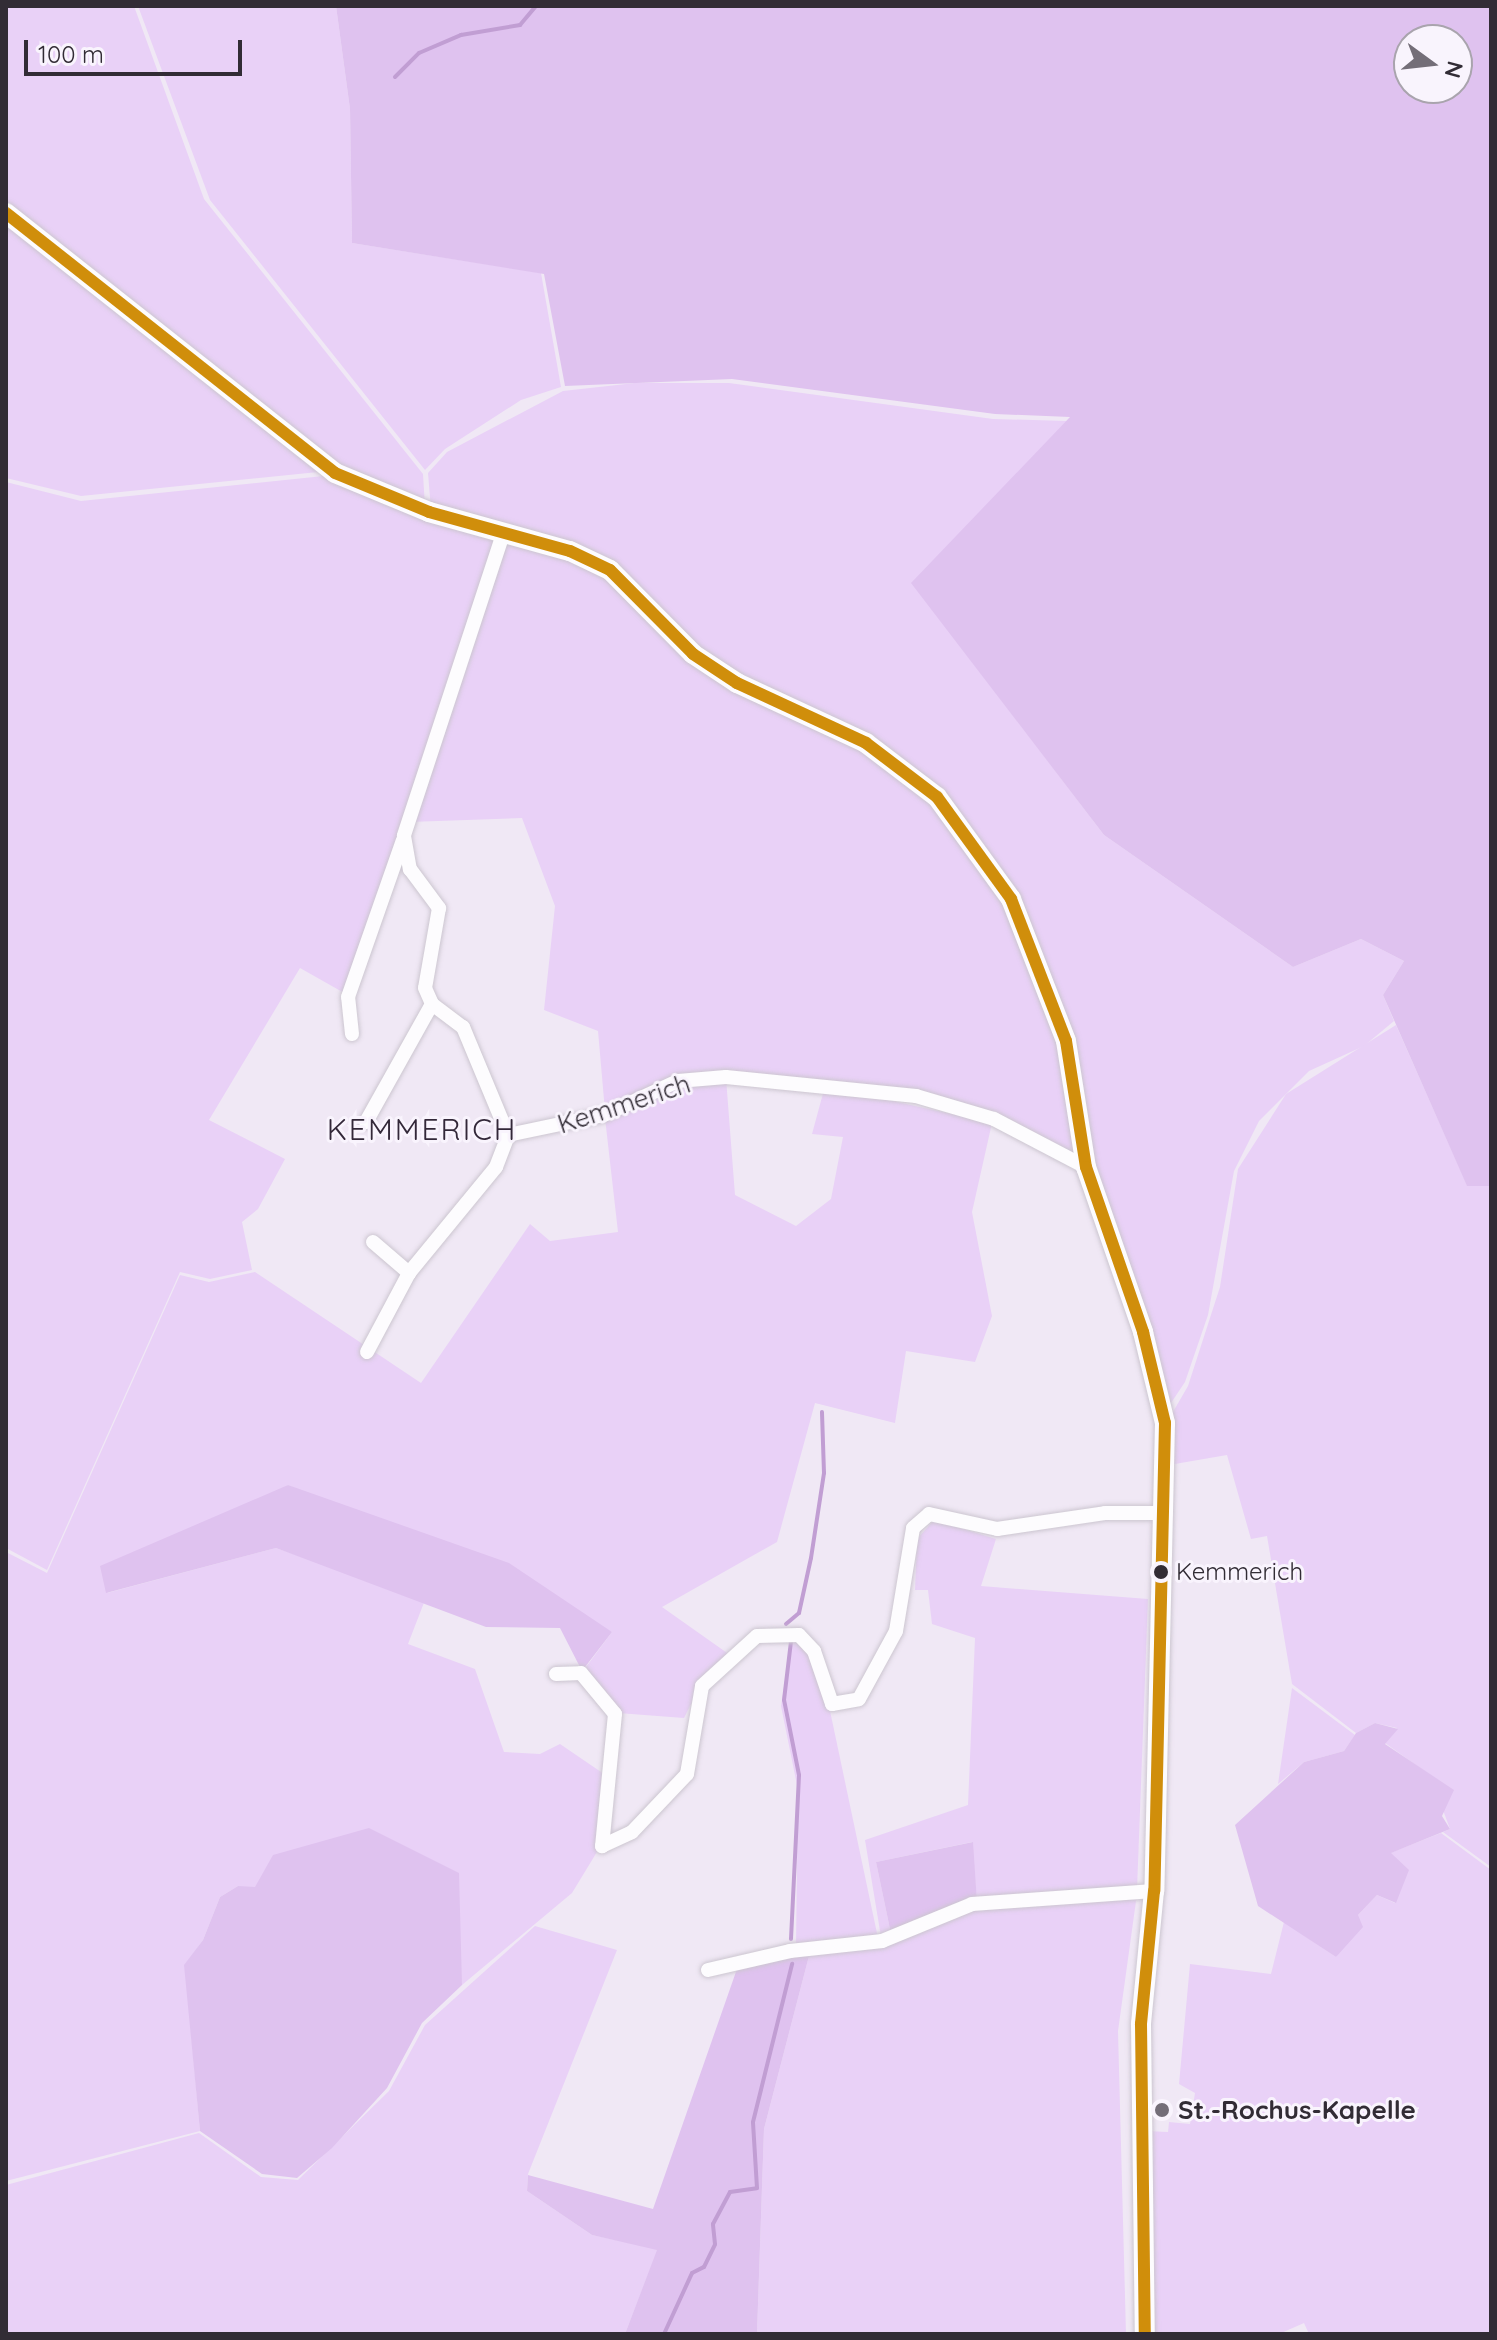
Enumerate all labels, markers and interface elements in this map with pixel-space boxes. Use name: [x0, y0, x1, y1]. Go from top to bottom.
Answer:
scale bar: [28, 24, 246, 74]
north arrow: [1393, 24, 1473, 104]
text: 100 m: [38, 39, 104, 69]
text: N: [1439, 58, 1470, 81]
street label: Kemmerich: [554, 1068, 694, 1140]
district label: KEMMERICH: [327, 1111, 517, 1147]
place label: Kemmerich: [1176, 1558, 1303, 1586]
marker: Kemmerich: [1153, 1564, 1169, 1580]
place label: St.-Rochus-Kapelle: [1178, 2094, 1416, 2126]
marker: St.-Rochus-Kapelle: [1153, 2101, 1171, 2119]

